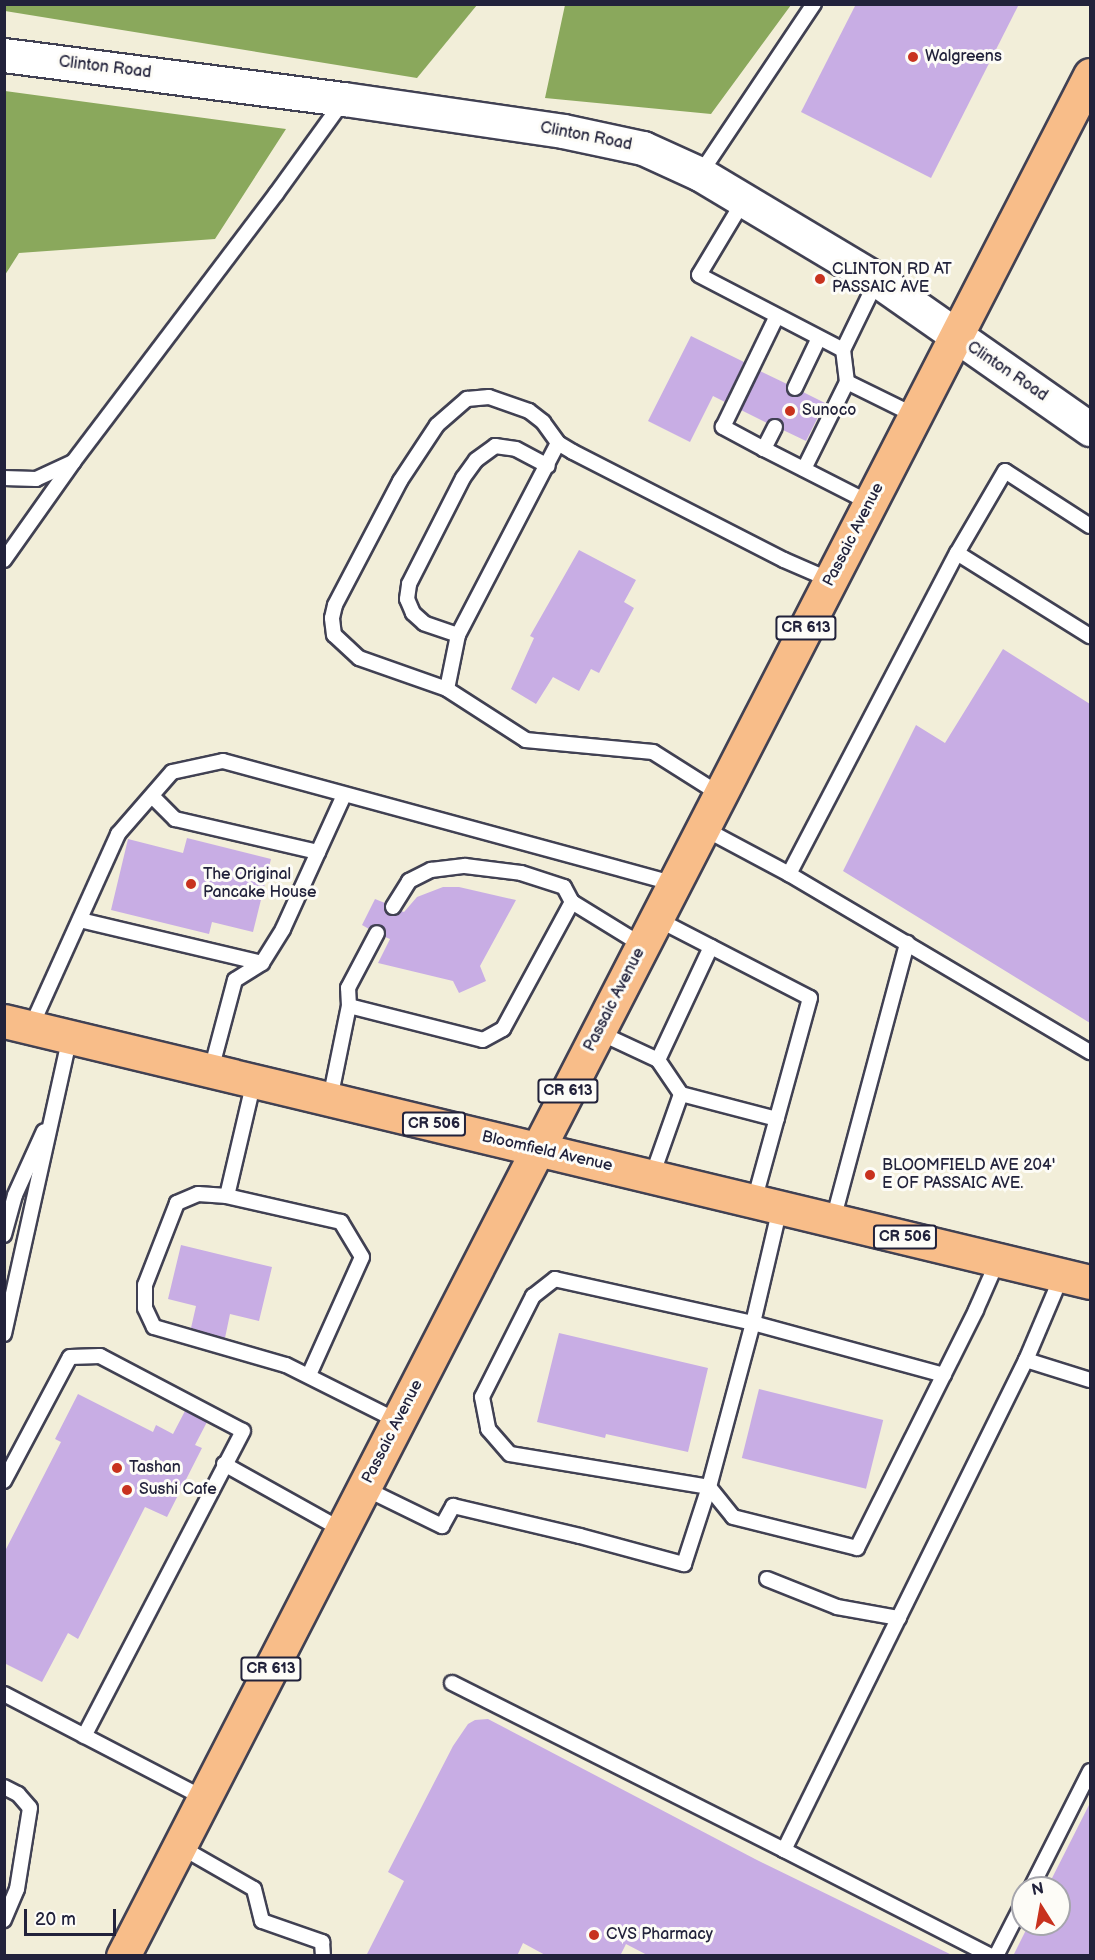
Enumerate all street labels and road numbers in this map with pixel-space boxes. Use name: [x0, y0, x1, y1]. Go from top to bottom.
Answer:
street label: Clinton Road: [58, 53, 152, 83]
street label: Clinton Road: [538, 119, 634, 155]
street label: Clinton Road: [963, 338, 1051, 406]
street label: Passaic Avenue: [820, 480, 888, 590]
road number: CR 613: [774, 616, 838, 640]
street label: Passaic Avenue: [581, 945, 649, 1055]
road number: CR 613: [536, 1079, 600, 1103]
road number: CR 506: [401, 1112, 467, 1136]
street label: Bloomfield Avenue: [480, 1128, 614, 1176]
road number: CR 506: [872, 1225, 938, 1249]
street label: Passaic Avenue: [359, 1377, 427, 1487]
road number: CR 613: [240, 1657, 302, 1681]

